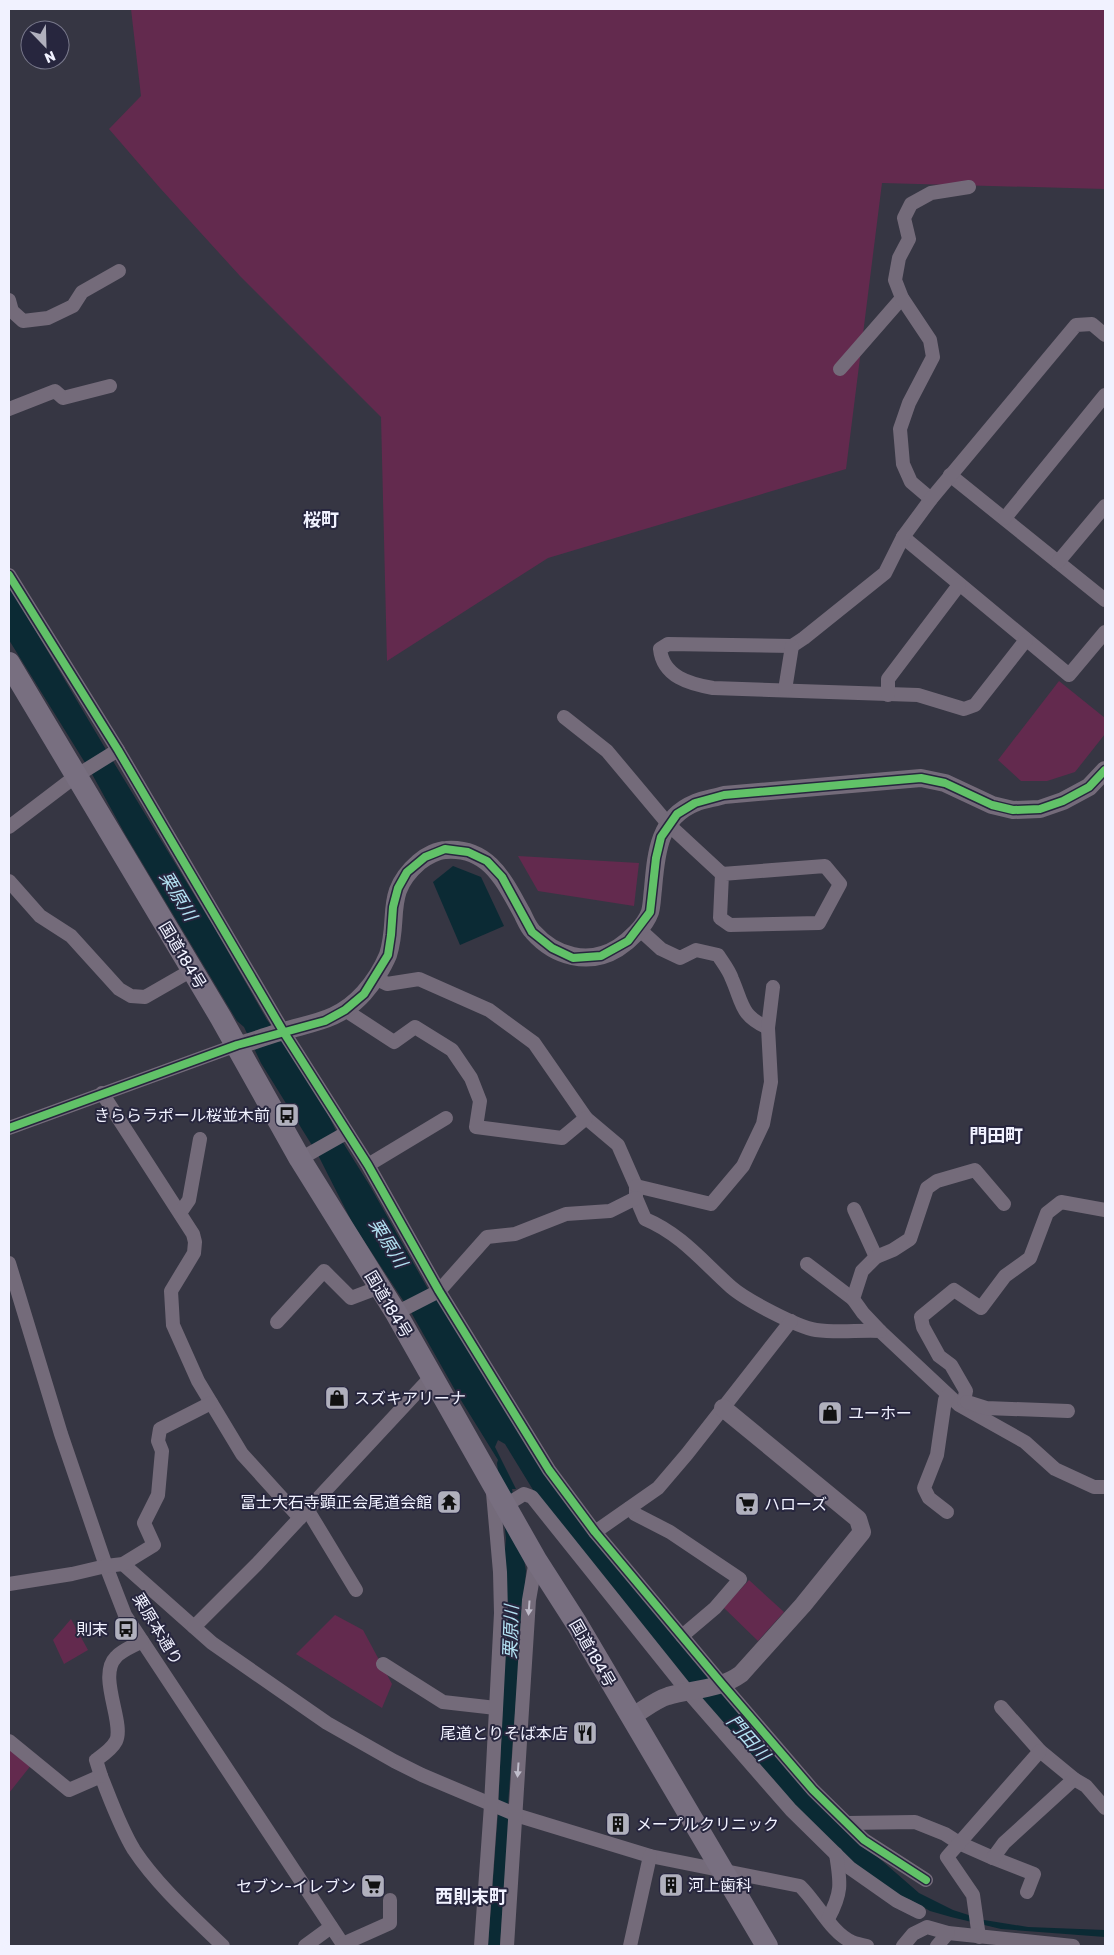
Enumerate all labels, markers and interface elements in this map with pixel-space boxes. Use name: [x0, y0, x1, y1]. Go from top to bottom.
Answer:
north arrow: [20, 20, 70, 70]
text: N: [42, 47, 58, 66]
district label: 桜町: [303, 509, 339, 531]
water label: 栗原川: [155, 867, 202, 927]
street label: 国道184号: [155, 918, 210, 992]
bus stop icon: きららラポール桜並木前: [274, 1102, 300, 1128]
place label: きららラポール桜並木前: [94, 1106, 270, 1125]
district label: 門田町: [969, 1125, 1023, 1147]
water label: 栗原川: [364, 1214, 413, 1273]
street label: 国道184号: [361, 1267, 416, 1341]
shop icon: スズキアリーナ: [324, 1385, 350, 1411]
place label: スズキアリーナ: [354, 1389, 466, 1408]
shop icon: ユーホー: [817, 1400, 843, 1426]
place label: ユーホー: [848, 1404, 912, 1423]
temple icon: 冨士大石寺顕正会尾道会館: [436, 1489, 462, 1515]
supermarket icon: ハローズ: [734, 1491, 760, 1517]
place label: 冨士大石寺顕正会尾道会館: [240, 1493, 432, 1512]
place label: ハローズ: [764, 1495, 827, 1514]
street label: 栗原本通り: [129, 1590, 186, 1668]
one-way arrow: [524, 1600, 532, 1616]
water label: 栗原川: [499, 1603, 523, 1659]
bus stop icon: 則末: [113, 1616, 139, 1642]
street label: 国道184号: [566, 1616, 620, 1690]
place label: 則末: [76, 1620, 108, 1639]
water label: 門田川: [722, 1710, 775, 1767]
restaurant icon: 尾道とりそば本店: [572, 1720, 598, 1746]
place label: 尾道とりそば本店: [440, 1724, 568, 1743]
one-way arrow: [514, 1762, 522, 1778]
building icon: メープルクリニック: [605, 1811, 631, 1837]
place label: メープルクリニック: [636, 1815, 779, 1834]
building icon: 河上歯科: [658, 1872, 684, 1898]
supermarket icon: セブン-イレブン: [360, 1873, 386, 1899]
place label: 河上歯科: [688, 1876, 752, 1895]
place label: セブン-イレブン: [236, 1877, 356, 1896]
district label: 西則末町: [435, 1886, 507, 1908]

